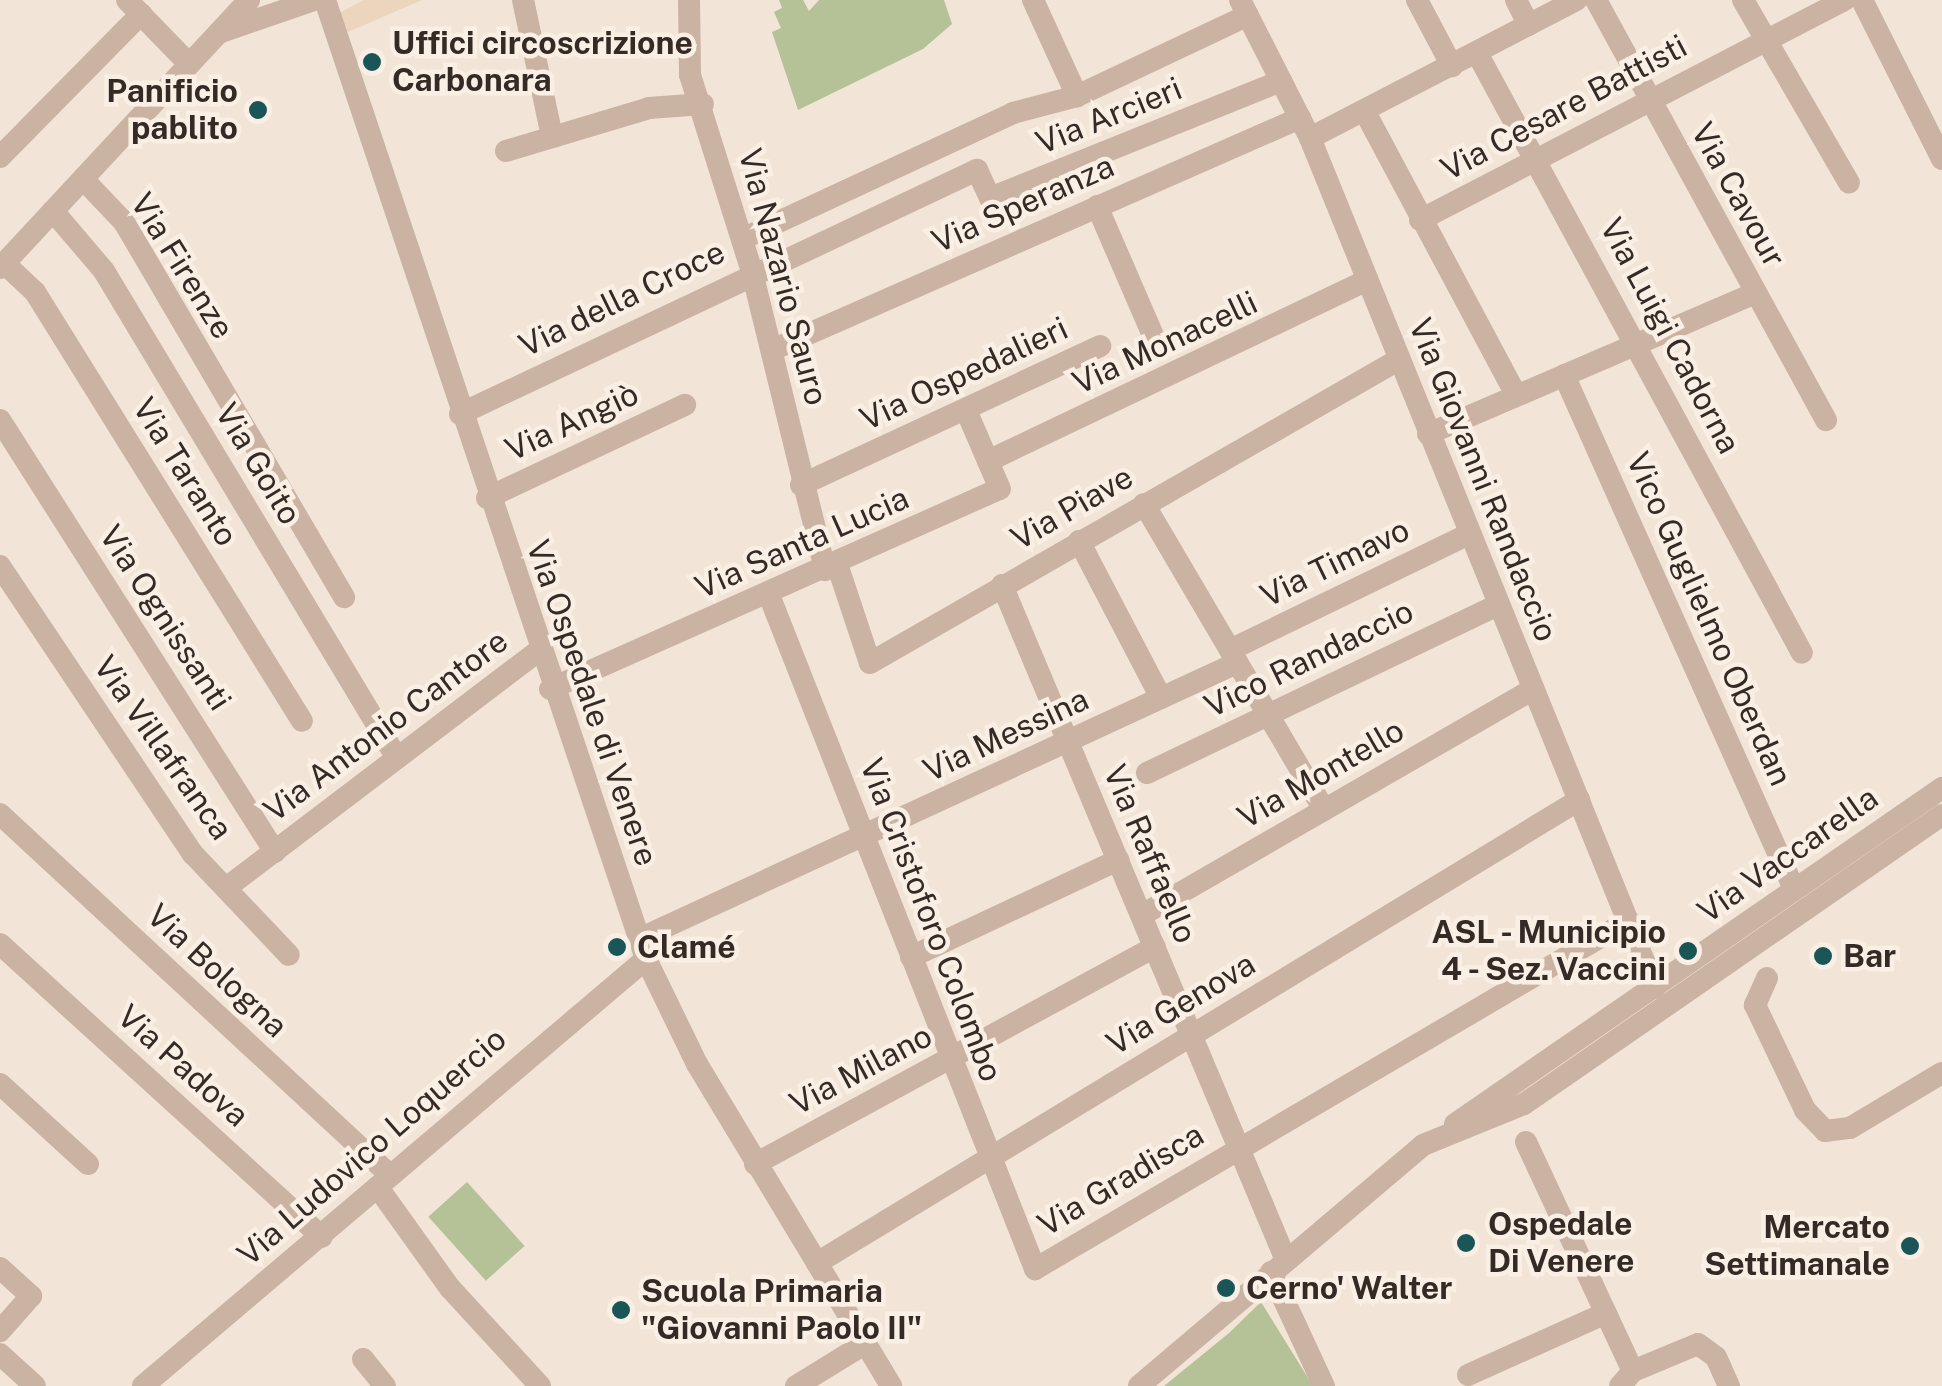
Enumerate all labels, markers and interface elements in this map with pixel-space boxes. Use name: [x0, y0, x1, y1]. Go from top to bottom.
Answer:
place label: Uffici circoscrizione Carbonara: [392, 25, 693, 100]
street label: Via Cesare Battisti: [1435, 27, 1693, 189]
marker: Uffici circoscrizione Carbonara: [361, 51, 383, 73]
street label: Via Arcieri: [1031, 69, 1187, 163]
place label: Panificio pablito: [106, 73, 238, 148]
marker: Panificio pablito: [247, 99, 269, 121]
street label: Via Cavour: [1683, 116, 1793, 274]
street label: Via Nazario Sauro: [730, 144, 836, 410]
street label: Via Speranza: [926, 147, 1120, 261]
street label: Via Firenze: [122, 186, 242, 346]
street label: Via Luigi Cadorna: [1592, 212, 1748, 460]
street label: Via della Croce: [513, 233, 731, 365]
street label: Via Monacelli: [1067, 283, 1263, 403]
street label: Via Ospedalieri: [854, 309, 1074, 439]
street label: Via Giovanni Randaccio: [1401, 313, 1565, 647]
street label: Via Angiò: [500, 375, 644, 469]
street label: Via Taranto: [124, 391, 246, 553]
street label: Via Goito: [207, 396, 309, 532]
street label: Vico Guglielmo Oberdan: [1618, 446, 1800, 792]
street label: Via Piave: [1004, 458, 1140, 558]
street label: Via Santa Lucia: [689, 479, 915, 607]
street label: Via Timavo: [1254, 511, 1416, 615]
street label: Via Ognissanti: [91, 518, 239, 718]
street label: Via Ospedale di Venere: [518, 534, 666, 872]
street label: Vico Randaccio: [1198, 592, 1420, 726]
street label: Via Antonio Cantore: [256, 622, 516, 830]
street label: Via Villafranca: [85, 648, 241, 848]
street label: Via Messina: [917, 680, 1095, 790]
street label: Via Montello: [1231, 711, 1411, 837]
street label: Via Cristoforo Colombo: [852, 753, 1010, 1087]
street label: Via Raffaello: [1095, 759, 1205, 949]
street label: Via Vaccarella: [1690, 779, 1886, 931]
street label: Via Bologna: [139, 896, 295, 1046]
place label: ASL - Municipio 4 - Sez. Vaccini: [1427, 914, 1666, 989]
place label: Clamé: [637, 928, 736, 966]
marker: Clamé: [606, 936, 628, 958]
place label: Bar: [1843, 937, 1896, 975]
marker: ASL - Municipio 4 - Sez. Vaccini: [1675, 938, 1701, 964]
street label: Via Genova: [1100, 945, 1262, 1063]
marker: Bar: [1812, 945, 1834, 967]
street label: Via Padova: [110, 997, 256, 1135]
street label: Via Milano: [783, 1017, 939, 1123]
street label: Via Ludovico Loquercio: [230, 1020, 514, 1274]
street label: Via Gradisca: [1031, 1116, 1211, 1244]
place label: Ospedale Di Venere: [1488, 1206, 1635, 1281]
place label: Mercato Settimanale: [1704, 1209, 1890, 1284]
marker: Ospedale Di Venere: [1453, 1230, 1479, 1256]
marker: Mercato Settimanale: [1899, 1235, 1921, 1257]
place label: Cerno' Walter: [1246, 1269, 1453, 1307]
place label: Scuola Primaria "Giovanni Paolo II": [641, 1273, 922, 1348]
marker: Cerno' Walter: [1215, 1277, 1237, 1299]
marker: Scuola Primaria "Giovanni Paolo II": [610, 1299, 632, 1321]

